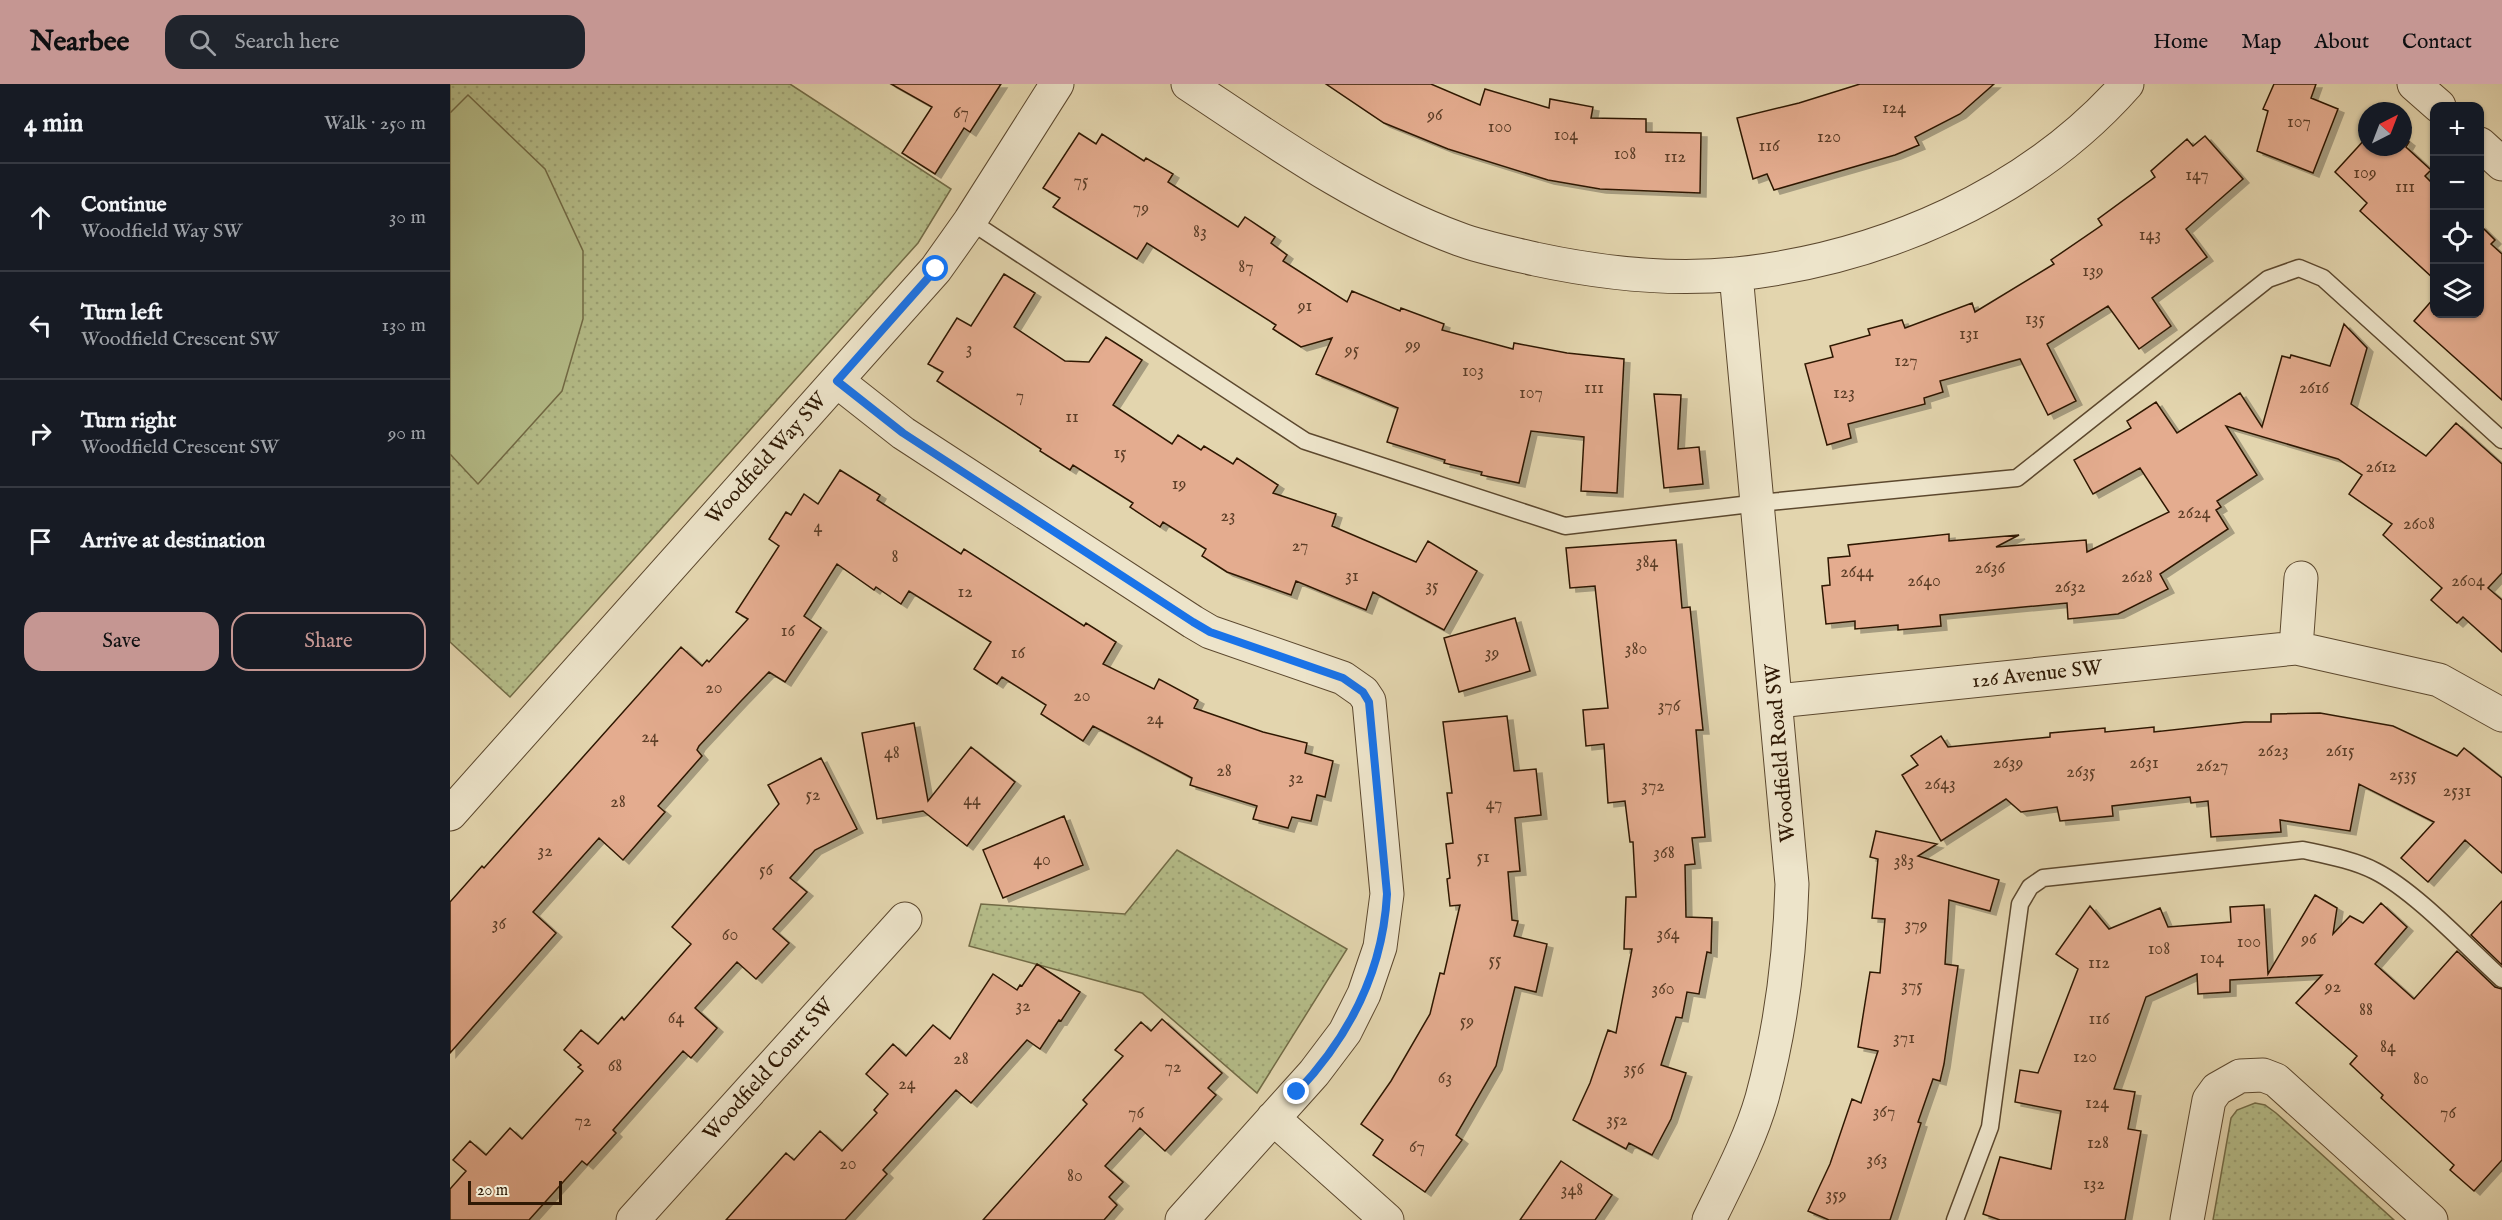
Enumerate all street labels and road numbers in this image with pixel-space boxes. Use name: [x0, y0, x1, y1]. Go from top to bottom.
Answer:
street label: Woodfield Way SW: [700, 386, 834, 531]
street label: 126 Avenue SW: [1971, 655, 2104, 695]
street label: Woodfield Road SW: [1760, 662, 1802, 843]
street label: Woodfield Court SW: [698, 992, 841, 1147]

